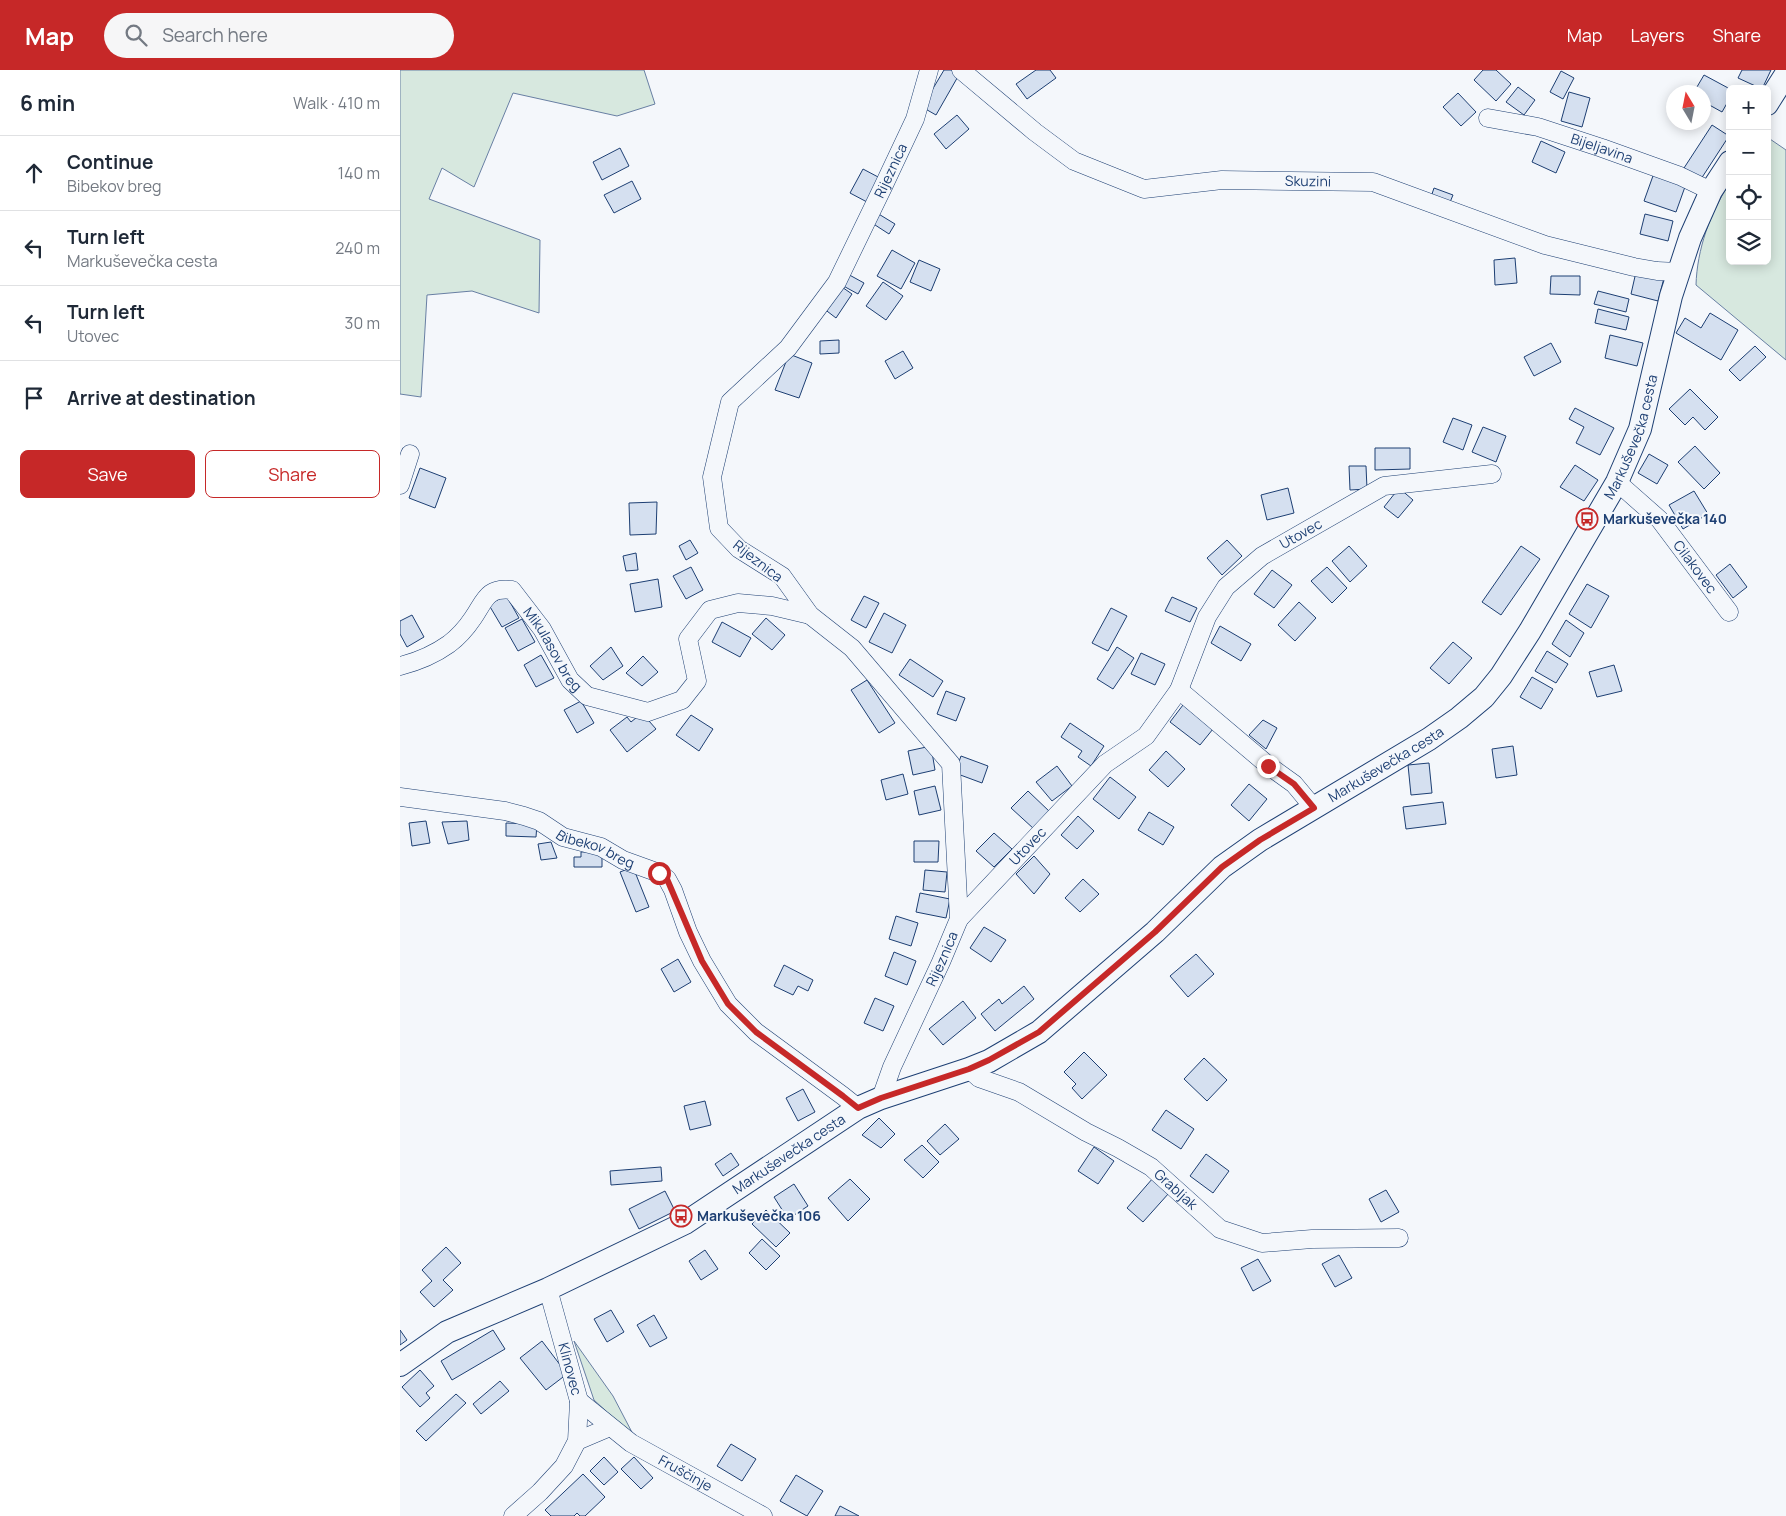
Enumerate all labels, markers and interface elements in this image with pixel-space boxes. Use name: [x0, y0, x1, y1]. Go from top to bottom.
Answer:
search box: [104, 13, 454, 58]
text: Map: [25, 19, 74, 52]
icon: search: [122, 21, 150, 49]
text: Search here: [162, 22, 268, 48]
text: Map: [1567, 23, 1602, 47]
text: Layers: [1630, 23, 1684, 47]
text: Share: [1712, 23, 1761, 47]
north arrow: [1666, 85, 1711, 130]
map controls: [1726, 85, 1771, 265]
button: +: [1726, 85, 1771, 130]
text: 6 min: [20, 89, 75, 117]
text: Walk · 410 m: [293, 92, 380, 114]
street label: Bijeljavina: [1568, 128, 1636, 167]
button: −: [1726, 130, 1771, 175]
street label: Rijeznica: [869, 140, 911, 201]
text: Continue: [67, 149, 153, 175]
icon: ahead: [20, 159, 48, 187]
text: 140 m: [338, 162, 380, 184]
street label: Skuzini: [1285, 171, 1331, 190]
text: Bibekov breg: [67, 175, 162, 197]
button: locate: [1726, 175, 1771, 220]
button: layers: [1726, 220, 1771, 265]
text: Turn left: [67, 224, 145, 250]
icon: left: [20, 234, 48, 262]
text: 240 m: [335, 237, 380, 259]
text: Markuševečka cesta: [67, 250, 218, 272]
text: Turn left: [67, 299, 145, 325]
icon: left: [20, 309, 48, 337]
text: 30 m: [345, 312, 380, 334]
text: Utovec: [67, 325, 119, 347]
street label: Markuševečka cesta: [1599, 372, 1661, 502]
icon: arrive: [20, 384, 48, 412]
text: Arrive at destination: [67, 385, 256, 411]
button: Save: [20, 450, 195, 498]
button: Share: [205, 450, 380, 498]
bus stop icon: Markuševečka 140: [1575, 507, 1599, 531]
place label: Markuševečka 140: [1603, 509, 1727, 528]
street label: Utovec: [1276, 514, 1325, 553]
street label: Rijeznica: [730, 535, 787, 586]
street label: Cilakovec: [1669, 536, 1722, 597]
street label: Mikulasov breg: [519, 603, 586, 695]
street label: Markuševečka cesta: [1324, 722, 1447, 806]
route end: [1257, 755, 1280, 778]
street label: Utovec: [1005, 822, 1050, 869]
street label: Bibekov breg: [552, 825, 637, 872]
route start: [648, 862, 671, 885]
street label: Rijeznica: [921, 928, 962, 989]
street label: Markuševečka cesta: [728, 1109, 849, 1198]
street label: Grabljak: [1150, 1164, 1203, 1214]
bus stop icon: Markuševečka 106: [669, 1204, 693, 1228]
place label: Markuševečka 106: [697, 1206, 821, 1225]
street label: Klinovec: [554, 1340, 587, 1398]
street label: Fruščinje: [655, 1450, 716, 1495]

